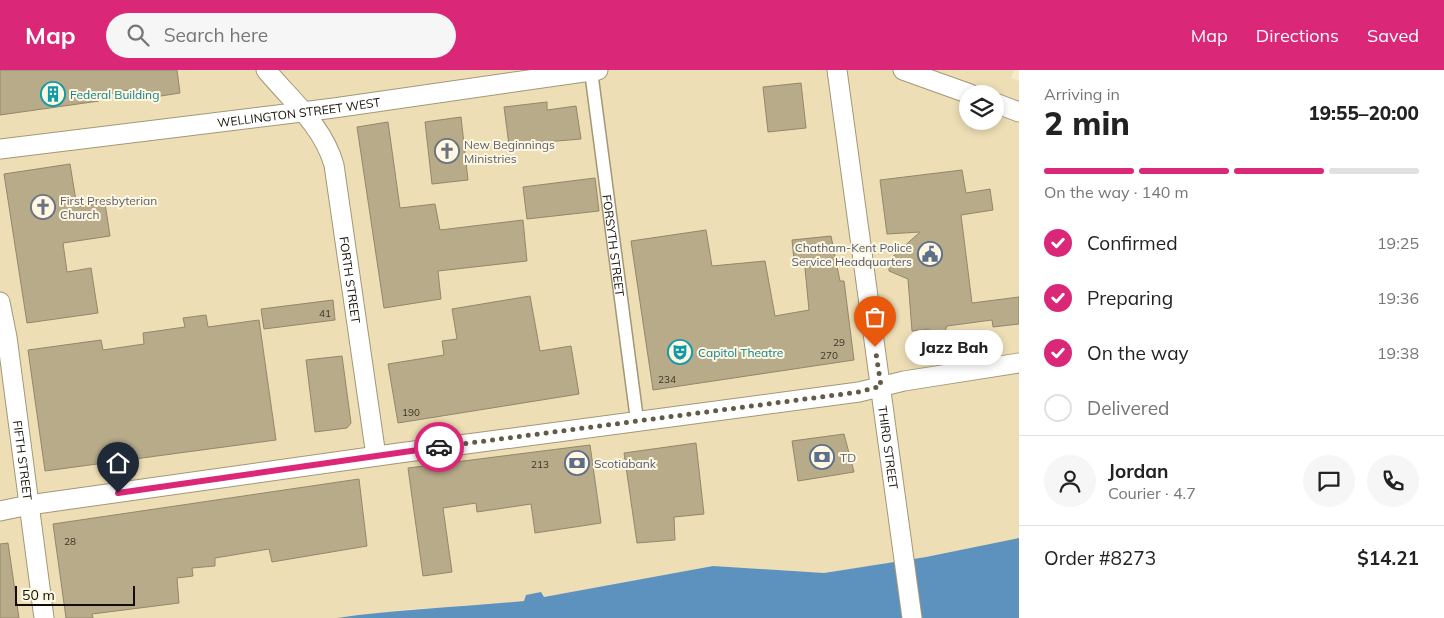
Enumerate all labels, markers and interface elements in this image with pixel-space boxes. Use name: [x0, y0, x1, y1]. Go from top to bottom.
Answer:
search box: [106, 13, 456, 58]
text: Map: [25, 20, 76, 50]
icon: search: [124, 21, 152, 49]
text: Search here: [164, 23, 268, 47]
text: Map: [1191, 24, 1228, 47]
text: Directions: [1256, 24, 1339, 47]
text: Saved: [1367, 24, 1419, 47]
building icon: Federal Building: [40, 81, 66, 107]
text: Arriving in: [1044, 84, 1120, 104]
map controls: [959, 85, 1004, 130]
button: layers: [959, 85, 1004, 130]
place label: Federal Building: [70, 87, 159, 102]
street label: WELLINGTON STREET WEST: [216, 94, 382, 130]
text: 19:55–20:00: [1308, 101, 1419, 125]
text: 2 min: [1044, 103, 1130, 143]
place label: New Beginnings Ministries: [464, 137, 555, 166]
church icon: New Beginnings Ministries: [434, 138, 460, 164]
text: On the way · 140 m: [1044, 182, 1189, 202]
place label: First Presbyterian Church: [60, 193, 157, 222]
church icon: First Presbyterian Church: [30, 194, 56, 220]
street label: FORSYTH STREET: [600, 194, 628, 298]
icon: check: [1044, 229, 1072, 257]
text: Confirmed: [1087, 231, 1178, 255]
text: 19:25: [1377, 233, 1419, 253]
street label: FORTH STREET: [337, 236, 364, 325]
place label: Chatham-Kent Police Service Headquarters: [792, 240, 912, 269]
public building icon: Chatham-Kent Police Service Headquarters: [917, 241, 943, 267]
icon: check: [1044, 284, 1072, 312]
text: Preparing: [1087, 286, 1173, 310]
text: 19:36: [1377, 288, 1419, 308]
pin: [854, 296, 896, 347]
icon: bag: [861, 303, 889, 331]
house number: 41: [319, 307, 331, 320]
callout: Jazz Bah: [905, 330, 1002, 364]
house number: 29: [833, 336, 845, 349]
text: Jazz Bah: [920, 337, 988, 357]
theatre icon: Capitol Theatre: [667, 339, 693, 365]
icon: check: [1044, 339, 1072, 367]
text: On the way: [1087, 341, 1189, 365]
text: 19:38: [1377, 343, 1419, 363]
place label: Capitol Theatre: [698, 345, 783, 360]
house number: 270: [820, 349, 838, 362]
house number: 234: [658, 373, 676, 386]
text: Delivered: [1087, 396, 1169, 420]
street label: THIRD STREET: [876, 405, 902, 491]
house number: 190: [402, 406, 420, 419]
street label: FIFTH STREET: [11, 419, 36, 502]
courier: [414, 422, 464, 472]
icon: car: [425, 433, 453, 461]
pin: [97, 442, 139, 493]
bank icon: TD: [809, 444, 835, 470]
icon: home: [104, 449, 132, 477]
bank icon: Scotiabank: [564, 450, 590, 476]
place label: TD: [840, 450, 856, 465]
button: person: [1044, 455, 1096, 507]
button: chat: [1303, 455, 1355, 507]
button: phone: [1367, 455, 1419, 507]
place label: Scotiabank: [594, 456, 657, 471]
house number: 213: [531, 458, 549, 471]
text: Jordan: [1108, 459, 1168, 483]
text: Courier · 4.7: [1108, 483, 1196, 503]
house number: 28: [64, 535, 76, 548]
text: Order #8273: [1044, 546, 1156, 570]
text: $14.21: [1357, 546, 1419, 570]
scale bar: [15, 583, 135, 606]
text: 50 m: [22, 586, 55, 604]

